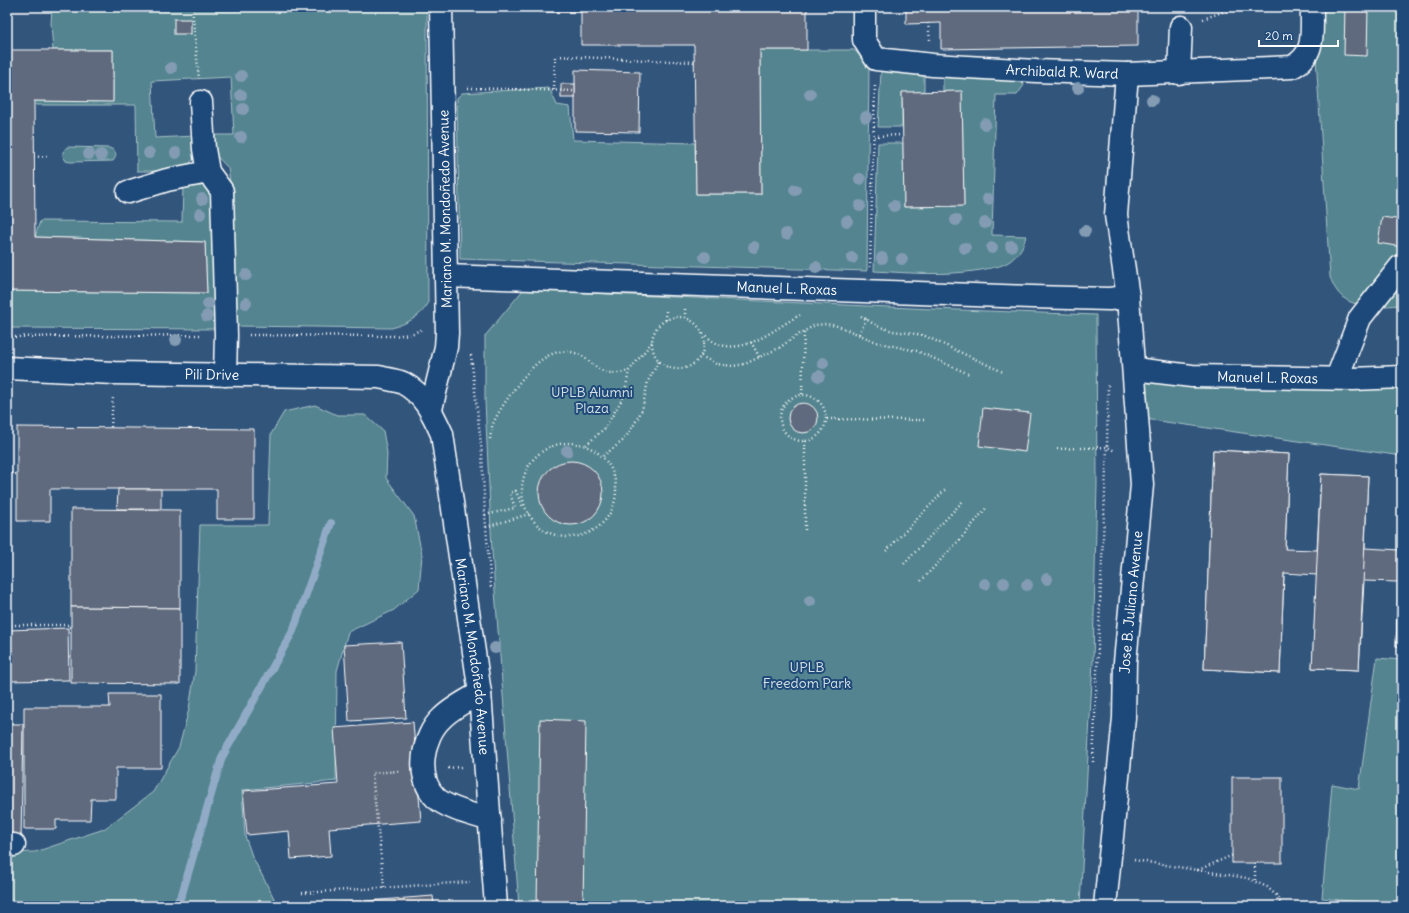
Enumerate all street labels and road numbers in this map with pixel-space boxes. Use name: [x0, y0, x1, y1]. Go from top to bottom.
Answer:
street label: Archibald R. Ward: [1005, 60, 1119, 83]
street label: Mariano M. Mondoñedo Avenue: [434, 110, 456, 308]
street label: Manuel L. Roxas: [736, 277, 838, 299]
street label: Pili Drive: [185, 365, 239, 384]
street label: Manuel L. Roxas: [1217, 367, 1318, 387]
street label: Jose B. Juliano Avenue: [1116, 530, 1147, 674]
street label: Mariano M. Mondoñedo Avenue: [451, 557, 494, 756]

